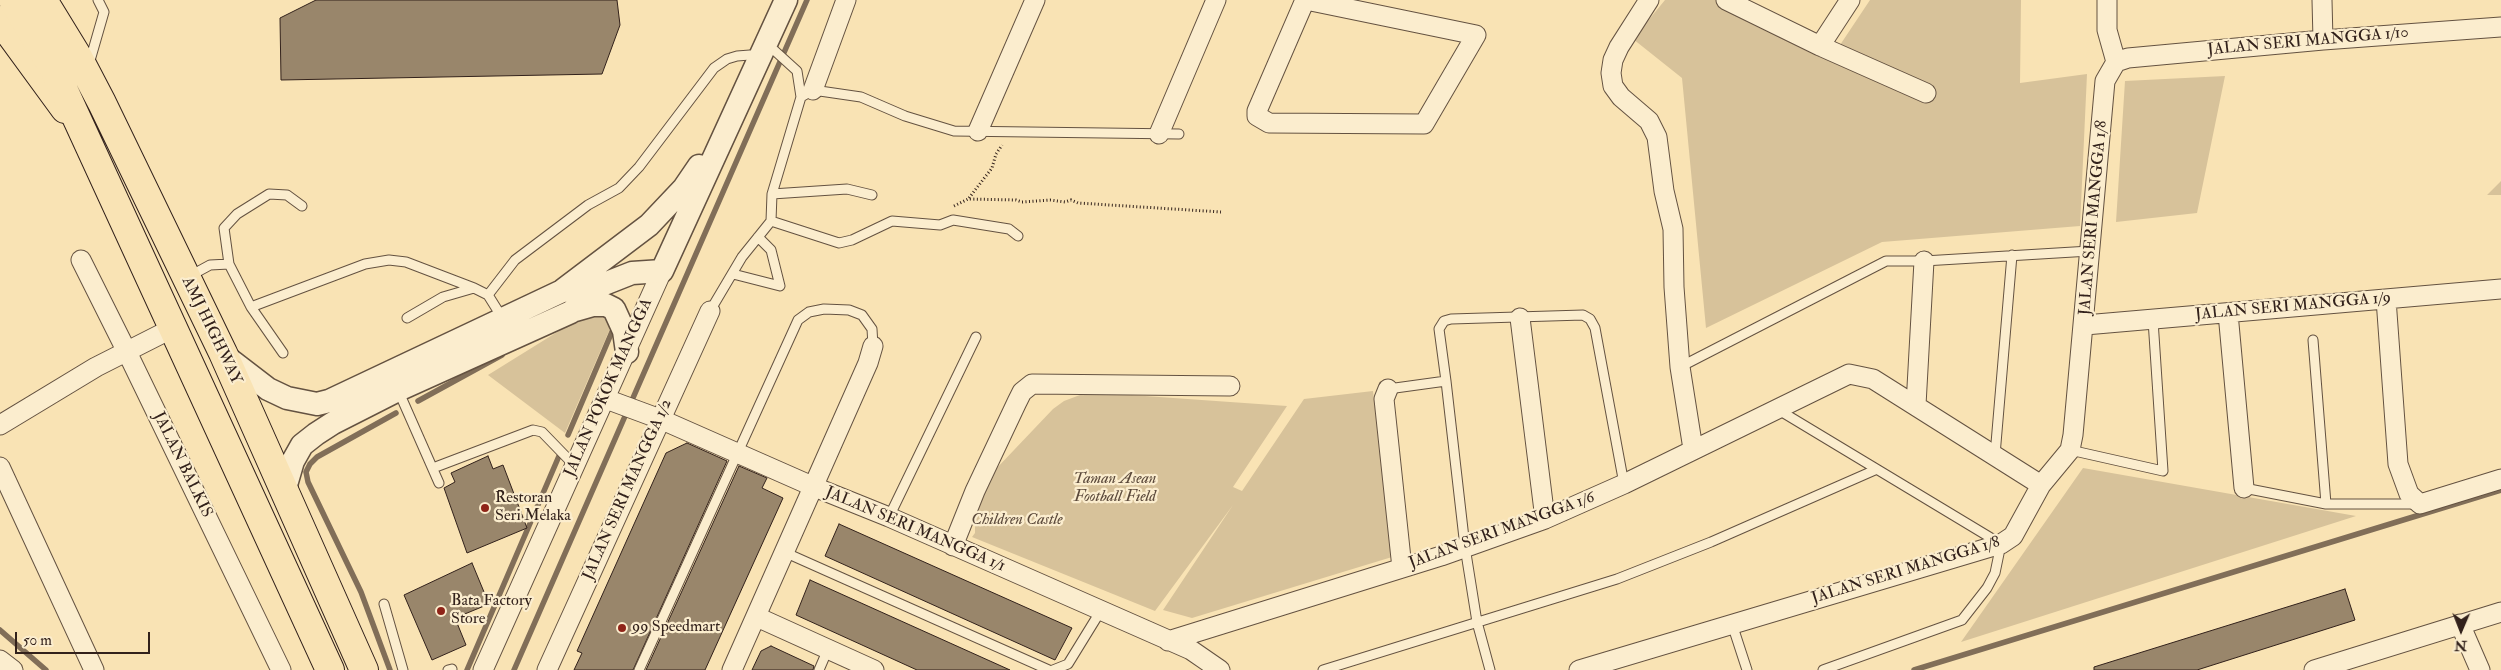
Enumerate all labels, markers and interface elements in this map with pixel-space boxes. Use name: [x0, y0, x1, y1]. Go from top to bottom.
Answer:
street label: JALAN SERI MANGGA 1/10: [2207, 24, 2409, 60]
street label: JALAN SERI MANGGA 1/8: [2076, 120, 2112, 316]
street label: AMJ HIGHWAY: [177, 274, 245, 388]
street label: JALAN SERI MANGGA 1/9: [2194, 289, 2392, 325]
street label: JALAN POKOK MANGGA: [561, 296, 657, 480]
street label: JALAN SERI MANGGA 1/2: [579, 396, 677, 584]
street label: JALAN BALKIS: [148, 409, 216, 521]
park label: Taman Asean Football Field: [1074, 470, 1156, 508]
street label: JALAN SERI MANGGA 1/1: [822, 483, 1008, 577]
street label: JALAN SERI MANGGA 1/6: [1407, 488, 1597, 574]
place label: Restoran Seri Melaka: [495, 489, 571, 527]
marker: Restoran Seri Melaka: [479, 502, 491, 514]
park label: Children Castle: [971, 511, 1063, 531]
street label: JALAN SERI MANGGA 1/8: [1810, 533, 2002, 609]
place label: Bata Factory Store: [451, 592, 532, 630]
marker: Bata Factory Store: [435, 605, 447, 617]
north arrow: [2436, 605, 2486, 655]
place label: 99 Speedmart: [632, 618, 720, 638]
scale bar: [18, 622, 152, 654]
marker: 99 Speedmart: [616, 622, 628, 634]
text: 50 m: [23, 631, 52, 650]
text: N: [2454, 637, 2467, 654]

